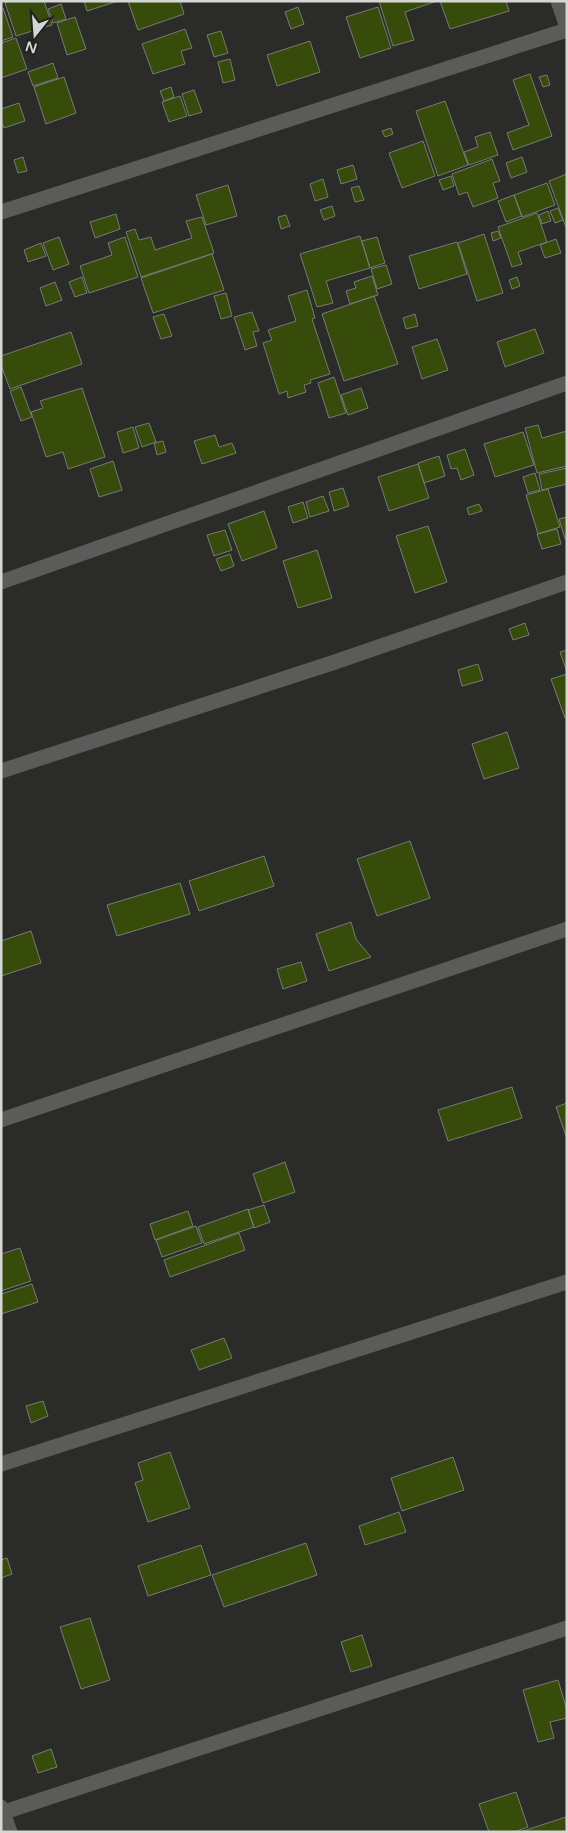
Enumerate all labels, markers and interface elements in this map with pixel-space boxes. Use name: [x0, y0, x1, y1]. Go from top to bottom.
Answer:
north arrow: [10, 10, 60, 60]
text: N: [23, 37, 39, 57]

